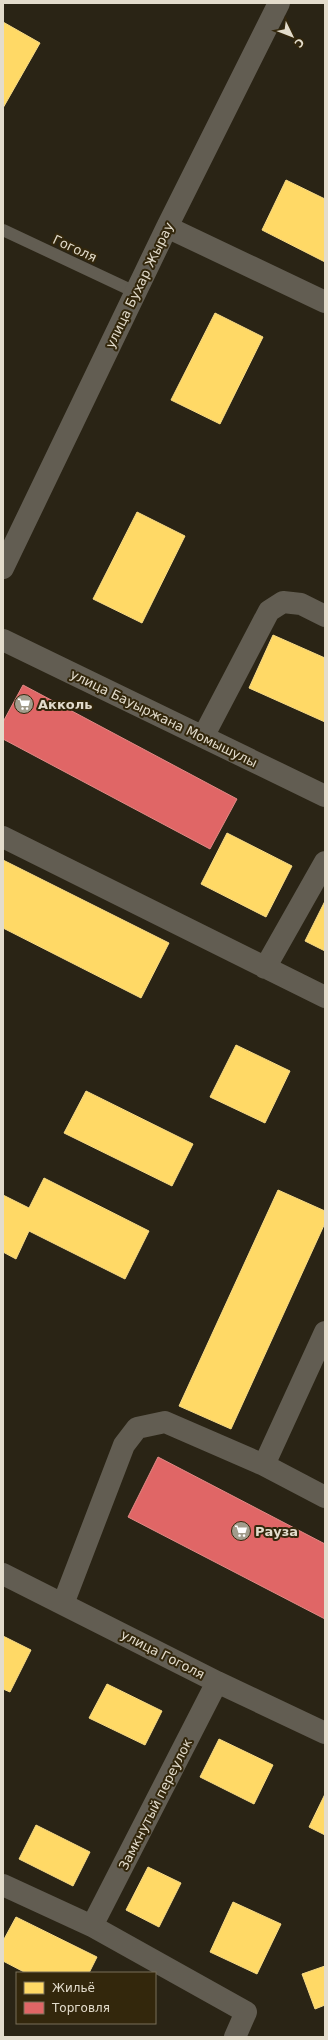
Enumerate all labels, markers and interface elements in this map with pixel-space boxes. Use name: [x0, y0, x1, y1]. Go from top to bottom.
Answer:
north arrow: [272, 16, 312, 56]
text: С: [291, 35, 306, 50]
street label: улица Бухар Жырау: [102, 220, 177, 351]
street label: Гоголя: [50, 232, 99, 265]
street label: улица Бауыржана Момышулы: [68, 667, 260, 770]
supermarket icon: Акколь: [13, 693, 35, 715]
place label: Акколь: [38, 697, 92, 712]
supermarket icon: Рауза: [230, 1520, 252, 1542]
place label: Рауза: [255, 1524, 298, 1539]
street label: улица Гоголя: [118, 1627, 207, 1682]
street label: Замкнутый переулок: [116, 1736, 195, 1872]
legend: [16, 1972, 156, 2024]
text: Жильё: [52, 1981, 95, 1995]
text: Торговля: [51, 2001, 110, 2015]

